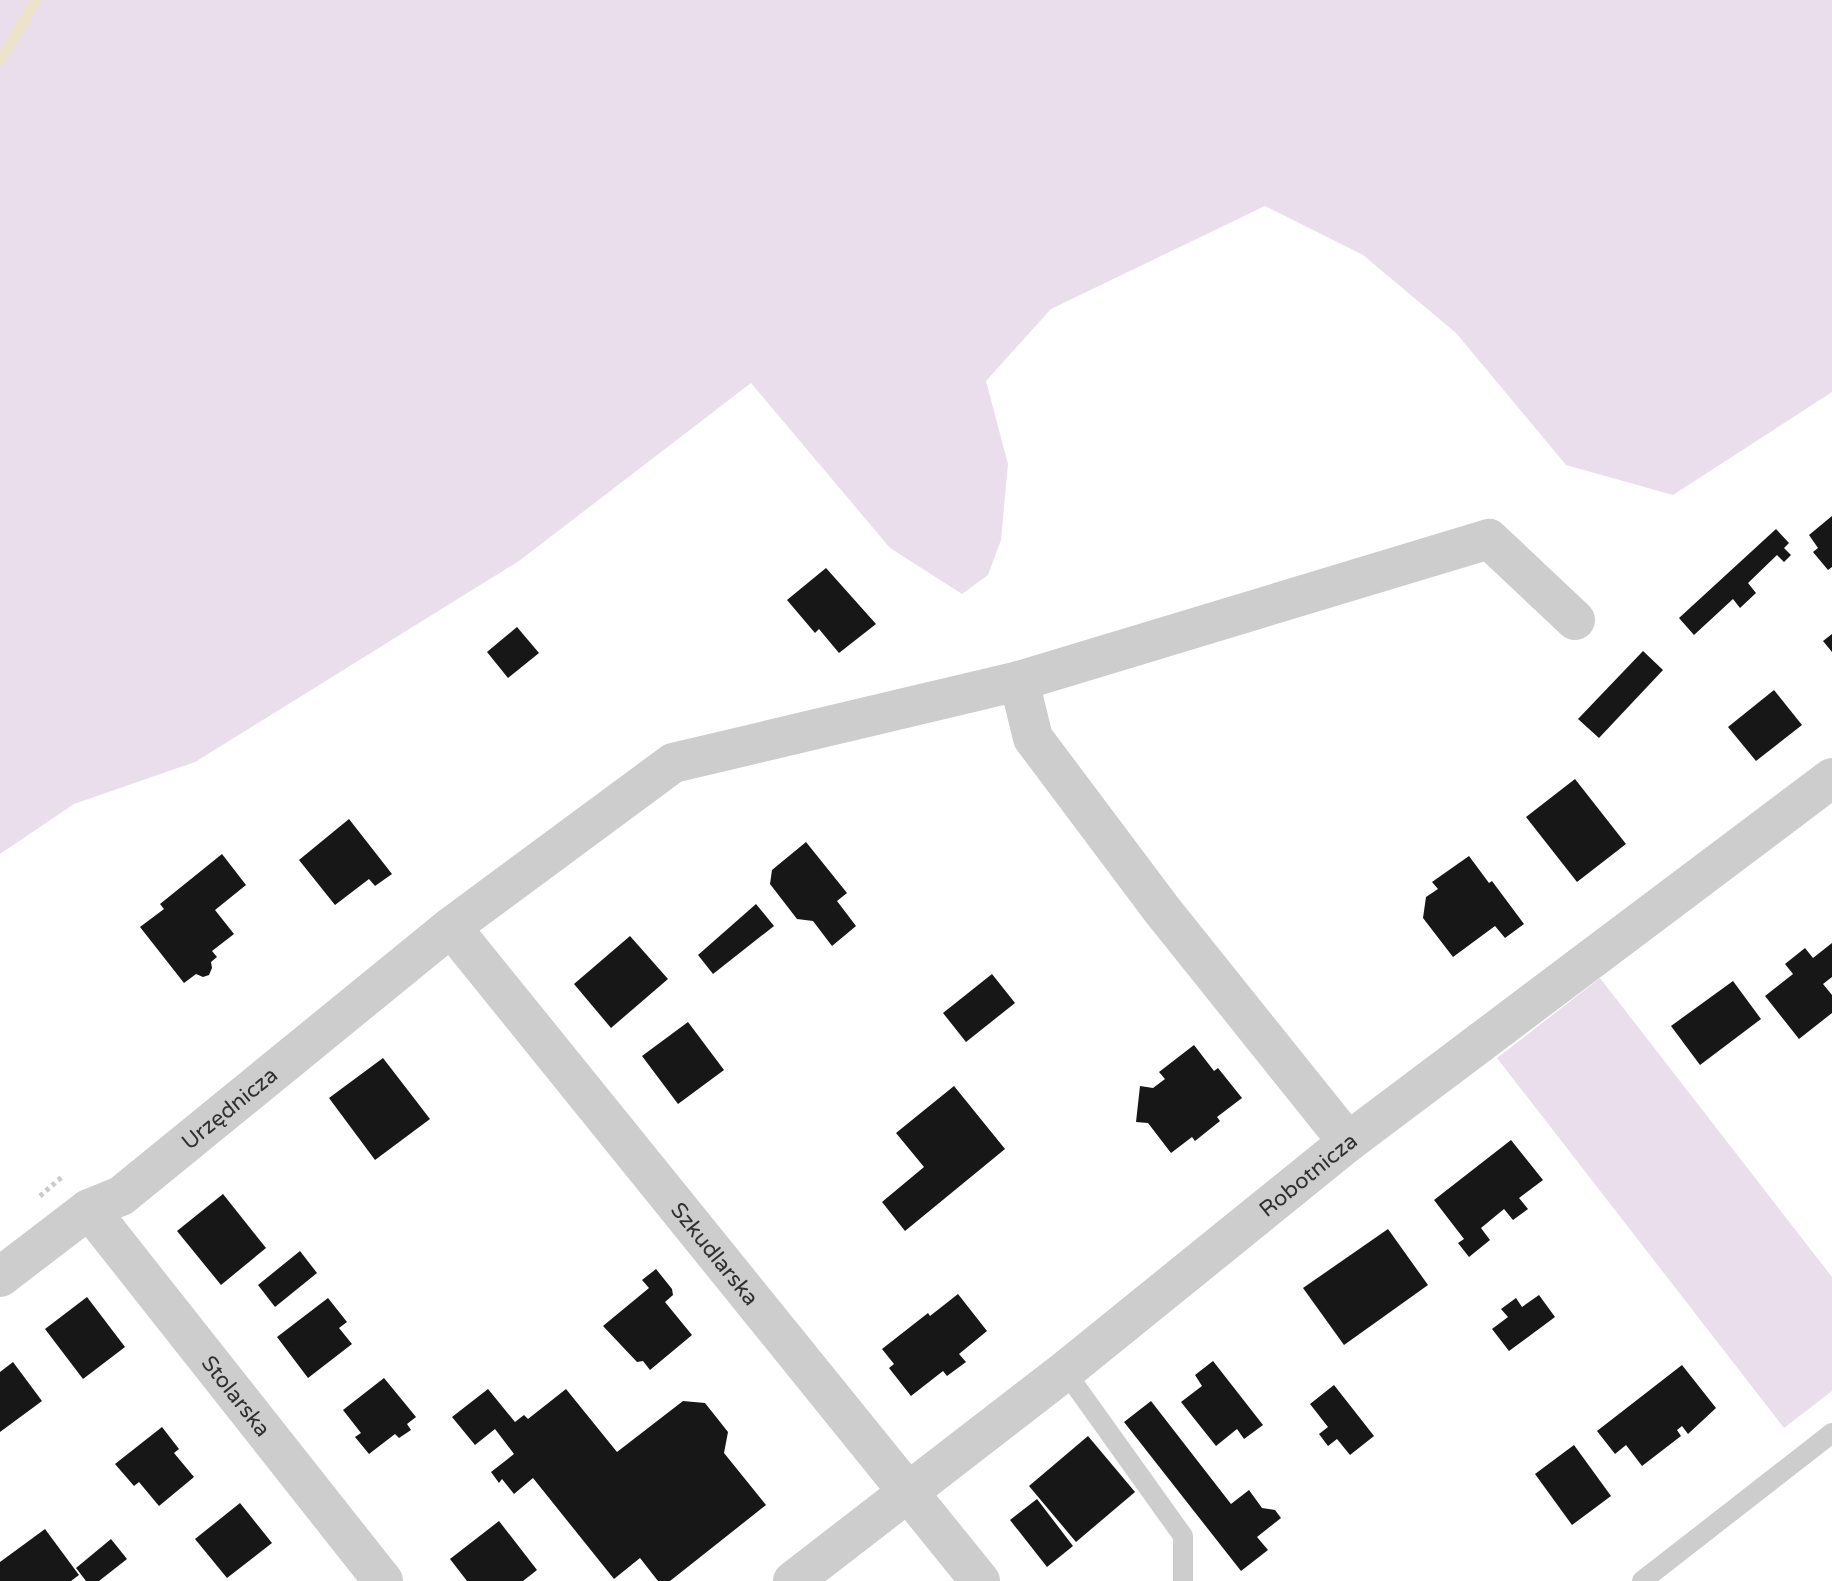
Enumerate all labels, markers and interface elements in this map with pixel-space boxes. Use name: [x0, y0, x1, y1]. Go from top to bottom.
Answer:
street label: Urzędnicza: [177, 1062, 283, 1155]
street label: Robotnicza: [1254, 1128, 1363, 1223]
street label: Szkudlarska: [665, 1197, 764, 1311]
street label: Stolarska: [196, 1351, 276, 1442]

